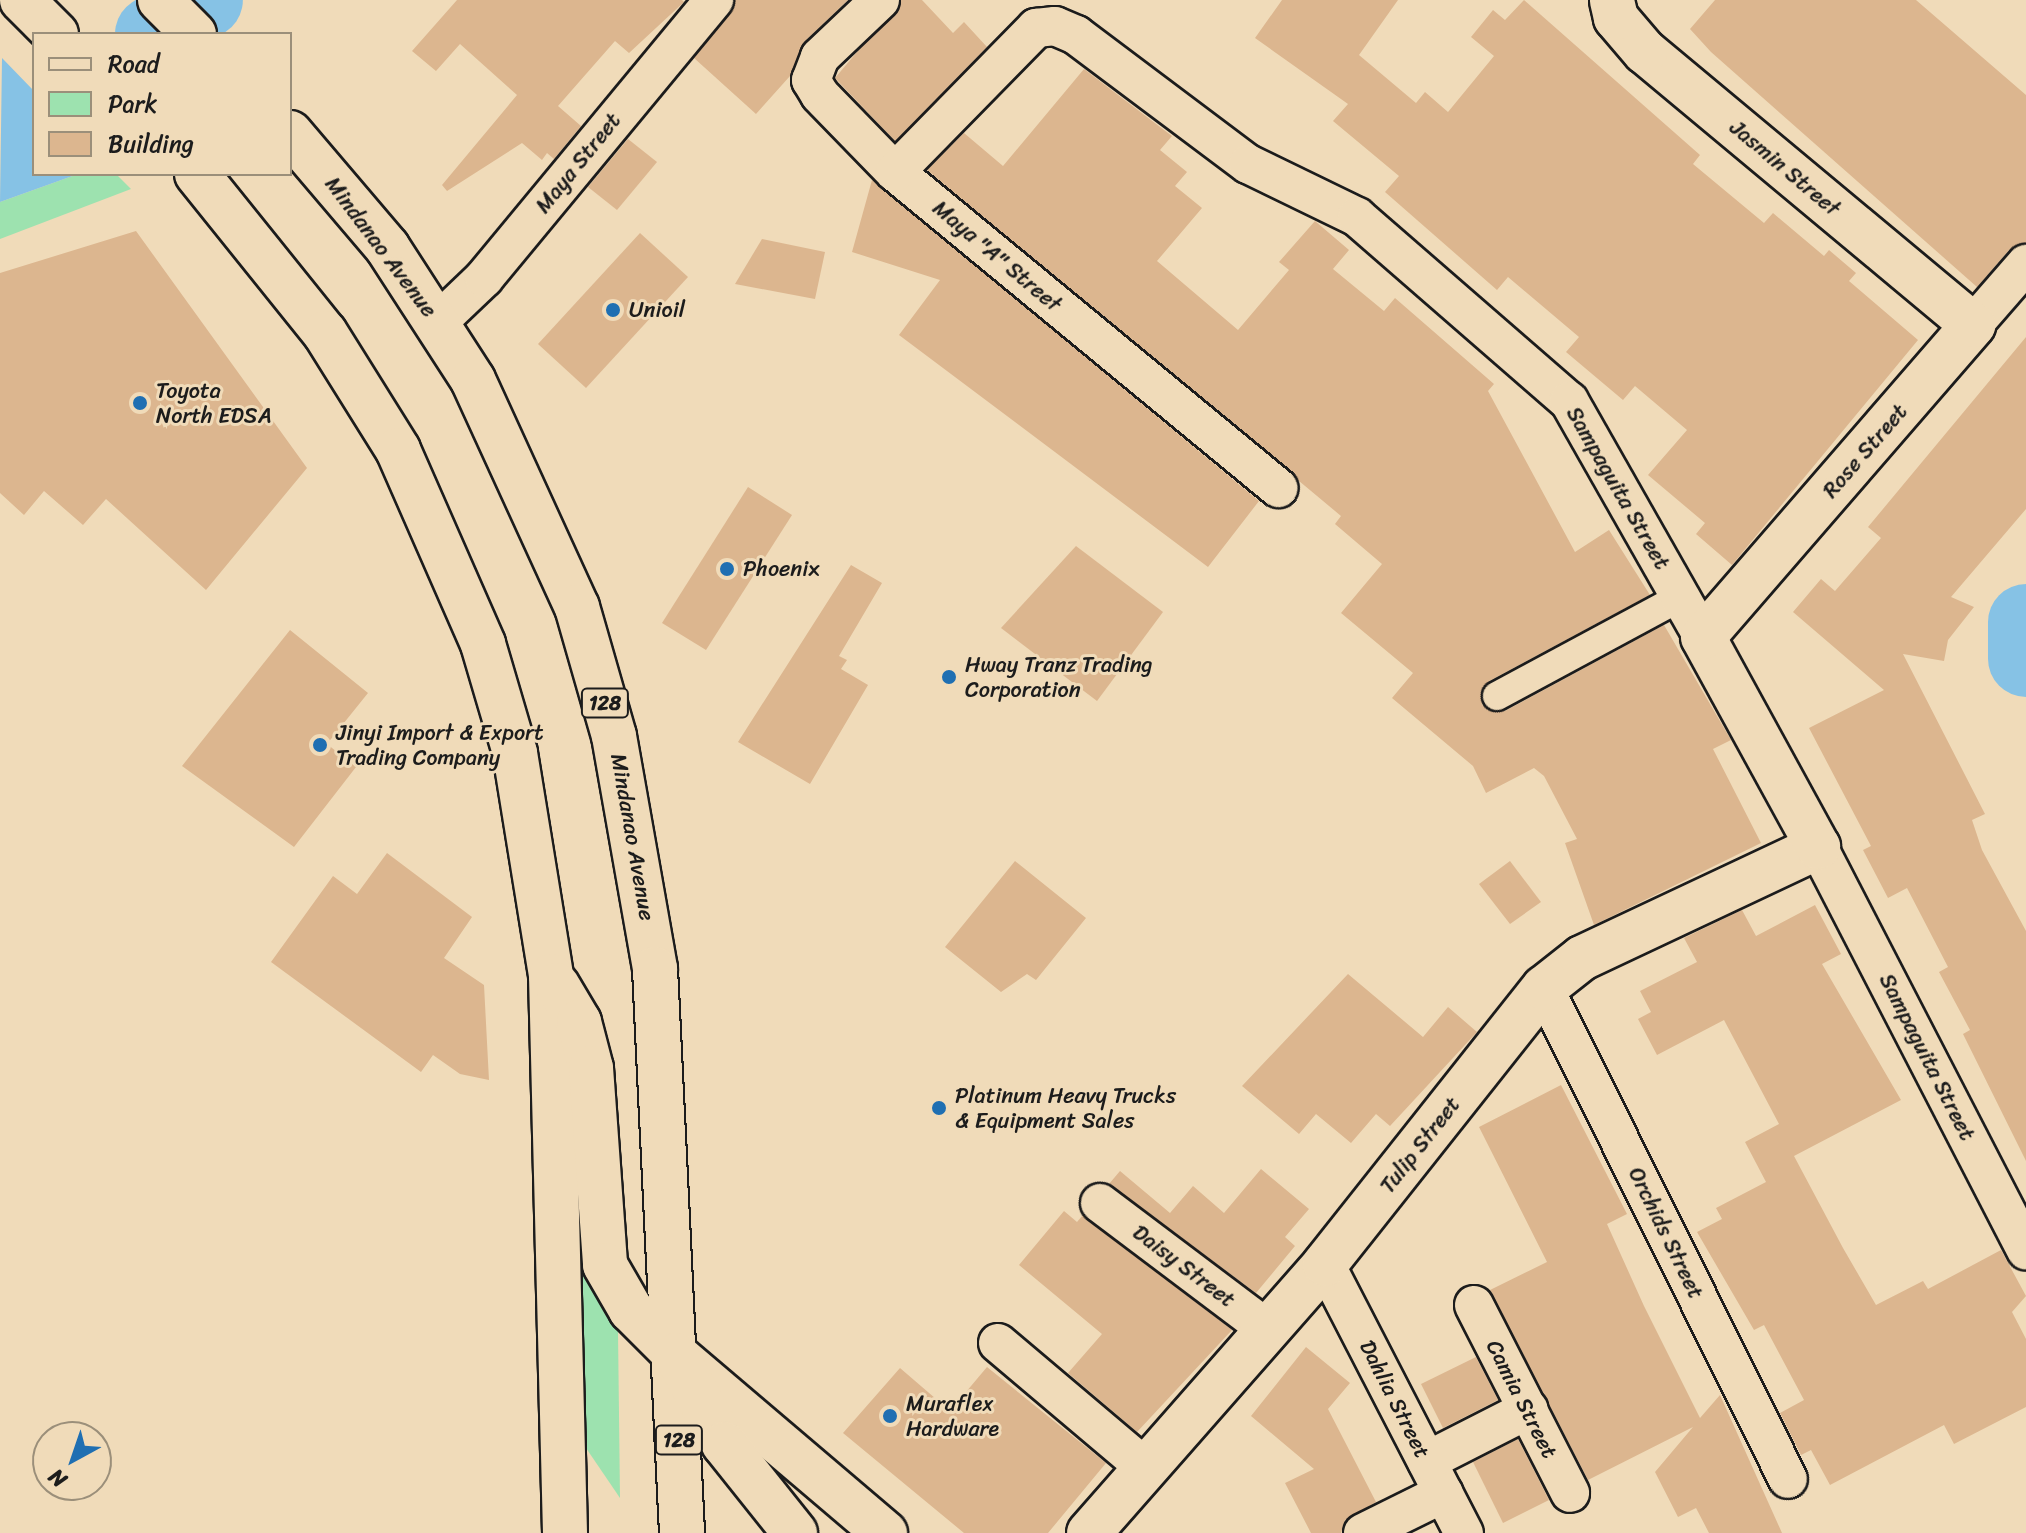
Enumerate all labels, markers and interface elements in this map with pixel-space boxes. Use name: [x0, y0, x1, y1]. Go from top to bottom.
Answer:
legend: [32, 32, 292, 176]
text: Road: [108, 43, 159, 85]
text: Park: [108, 83, 157, 125]
street label: Maya Street: [530, 108, 626, 218]
street label: Jasmin Street: [1724, 114, 1846, 222]
text: Building: [108, 123, 194, 165]
street label: Mindanao Avenue: [320, 172, 442, 322]
street label: Maya "A" Street: [927, 195, 1067, 317]
place label: Unioil: [629, 297, 685, 323]
marker: Unioil: [604, 301, 622, 319]
place label: Toyota North EDSA: [156, 377, 272, 428]
marker: Toyota North EDSA: [131, 394, 149, 412]
street label: Rose Street: [1817, 399, 1913, 503]
street label: Sampaguita Street: [1561, 402, 1675, 574]
place label: Phoenix: [743, 556, 820, 582]
marker: Phoenix: [718, 560, 736, 578]
place label: Hway Tranz Trading Corporation: [965, 651, 1153, 702]
marker: Hway Tranz Trading Corporation: [940, 668, 958, 686]
road number: 128: [579, 687, 631, 719]
place label: Jinyi Import & Export Trading Company: [336, 719, 545, 770]
marker: Jinyi Import & Export Trading Company: [311, 736, 329, 754]
street label: Mindanao Avenue: [605, 752, 661, 922]
street label: Sampaguita Street: [1874, 969, 1980, 1145]
place label: Platinum Heavy Trucks & Equipment Sales: [955, 1082, 1177, 1134]
street label: Tulip Street: [1374, 1091, 1466, 1199]
marker: Platinum Heavy Trucks & Equipment Sales: [930, 1099, 948, 1117]
street label: Orchids Street: [1623, 1163, 1709, 1303]
street label: Daisy Street: [1128, 1219, 1240, 1313]
street label: Dahlia Street: [1354, 1336, 1436, 1462]
street label: Camia Street: [1481, 1336, 1563, 1462]
place label: Muraflex Hardware: [906, 1390, 999, 1442]
marker: Muraflex Hardware: [881, 1407, 899, 1425]
north arrow: [32, 1421, 112, 1501]
road number: 128: [653, 1424, 705, 1456]
text: N: [39, 1458, 76, 1498]

